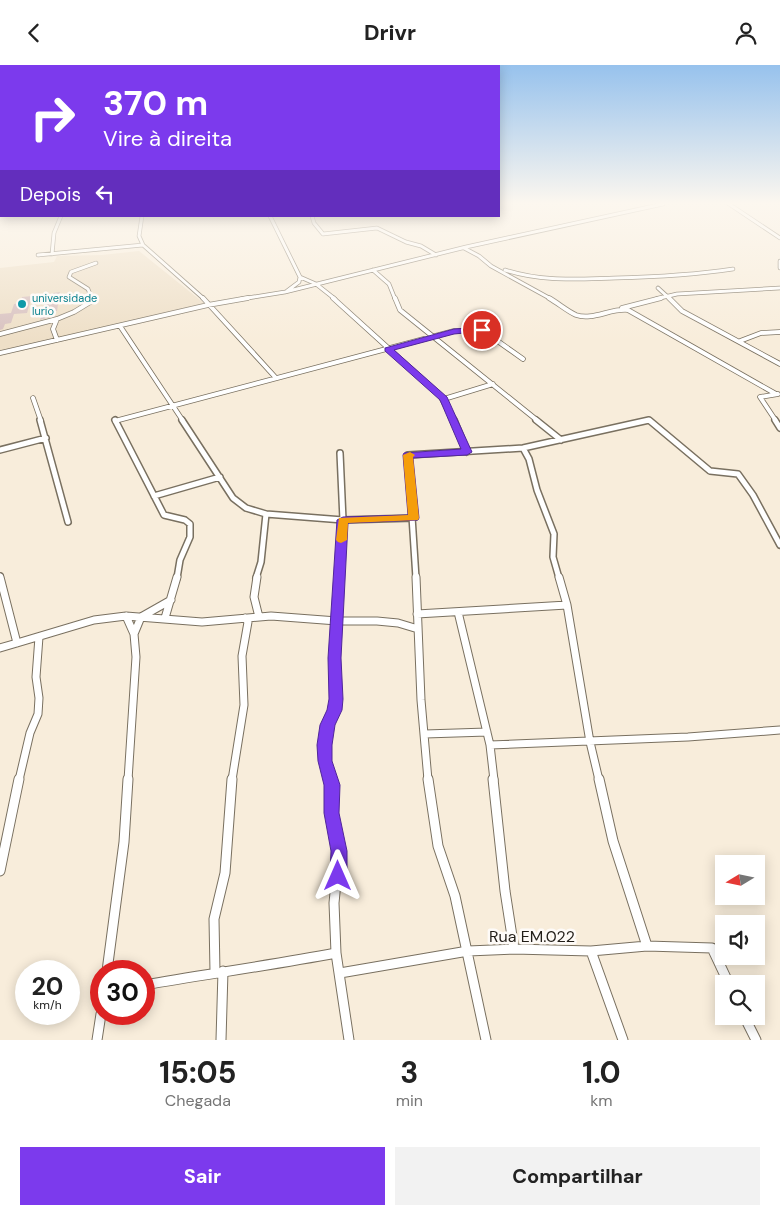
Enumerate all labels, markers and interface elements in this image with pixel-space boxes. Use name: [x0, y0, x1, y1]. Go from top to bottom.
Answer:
text: Drivr: [364, 18, 416, 47]
icon: back: [20, 19, 48, 47]
icon: person: [732, 19, 760, 47]
text: 370 m: [103, 80, 208, 126]
icon: right: [20, 85, 85, 150]
text: Vire à direita: [103, 124, 232, 153]
icon: left: [91, 180, 119, 208]
text: Depois: [20, 182, 81, 207]
place label: universidade lurio: [32, 291, 97, 318]
marker: universidade lurio: [16, 298, 28, 310]
pin: [461, 309, 503, 351]
icon: arrive: [468, 316, 496, 344]
position arrow: [311, 849, 363, 901]
north arrow: [715, 855, 765, 905]
map controls: [715, 855, 765, 1025]
button: sound: [715, 915, 765, 965]
street label: Rua EM.022: [489, 926, 575, 947]
speed limit sign: 30: [90, 960, 155, 1025]
text: 20: [32, 970, 63, 1003]
button: search: [715, 975, 765, 1025]
text: km/h: [33, 997, 62, 1013]
text: 15:05: [159, 1053, 236, 1092]
text: 3: [400, 1053, 418, 1092]
text: 1.0: [582, 1053, 621, 1092]
text: Chegada: [165, 1090, 231, 1111]
text: min: [396, 1090, 423, 1111]
text: km: [590, 1090, 613, 1111]
button: Sair: [20, 1147, 385, 1205]
button: Compartilhar: [395, 1147, 760, 1205]

